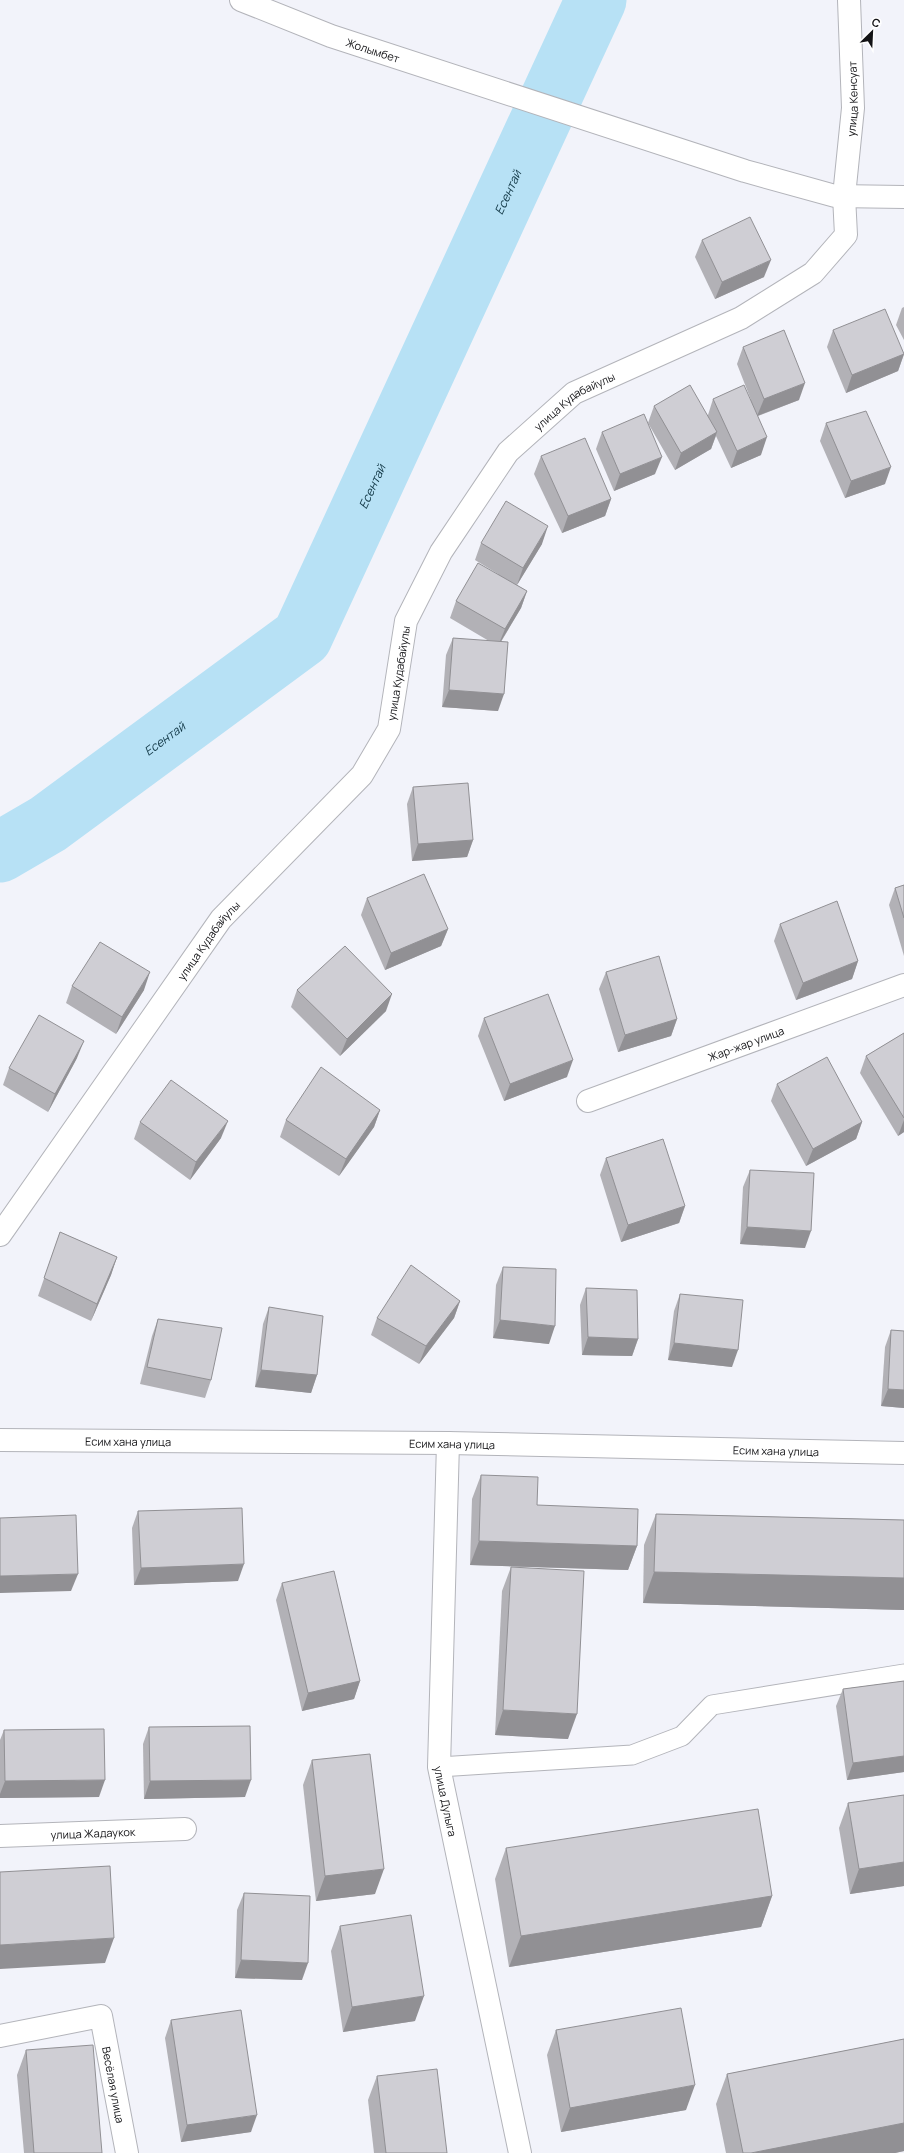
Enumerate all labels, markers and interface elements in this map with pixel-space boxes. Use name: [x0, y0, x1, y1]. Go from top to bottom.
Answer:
north arrow: [852, 12, 892, 52]
text: С: [870, 14, 883, 31]
street label: Жолымбет: [344, 34, 402, 66]
street label: улица Кенсуат: [843, 60, 861, 137]
water label: Есентай: [490, 166, 525, 217]
street label: улица Кудабайулы: [530, 368, 617, 433]
water label: Есентай: [354, 460, 390, 511]
street label: улица Кудабайулы: [383, 625, 413, 722]
water label: Есентай: [140, 717, 189, 759]
street label: улица Кудабайулы: [173, 897, 243, 983]
street label: Жар-жар улица: [705, 1022, 786, 1064]
street label: Есим хана улица: [85, 1433, 171, 1449]
street label: Есим хана улица: [409, 1435, 495, 1452]
street label: Есим хана улица: [733, 1442, 819, 1459]
street label: улица Дулыга: [431, 1764, 461, 1838]
street label: улица Жадаукок: [50, 1823, 136, 1842]
street label: Весёлая улица: [99, 2045, 129, 2124]

